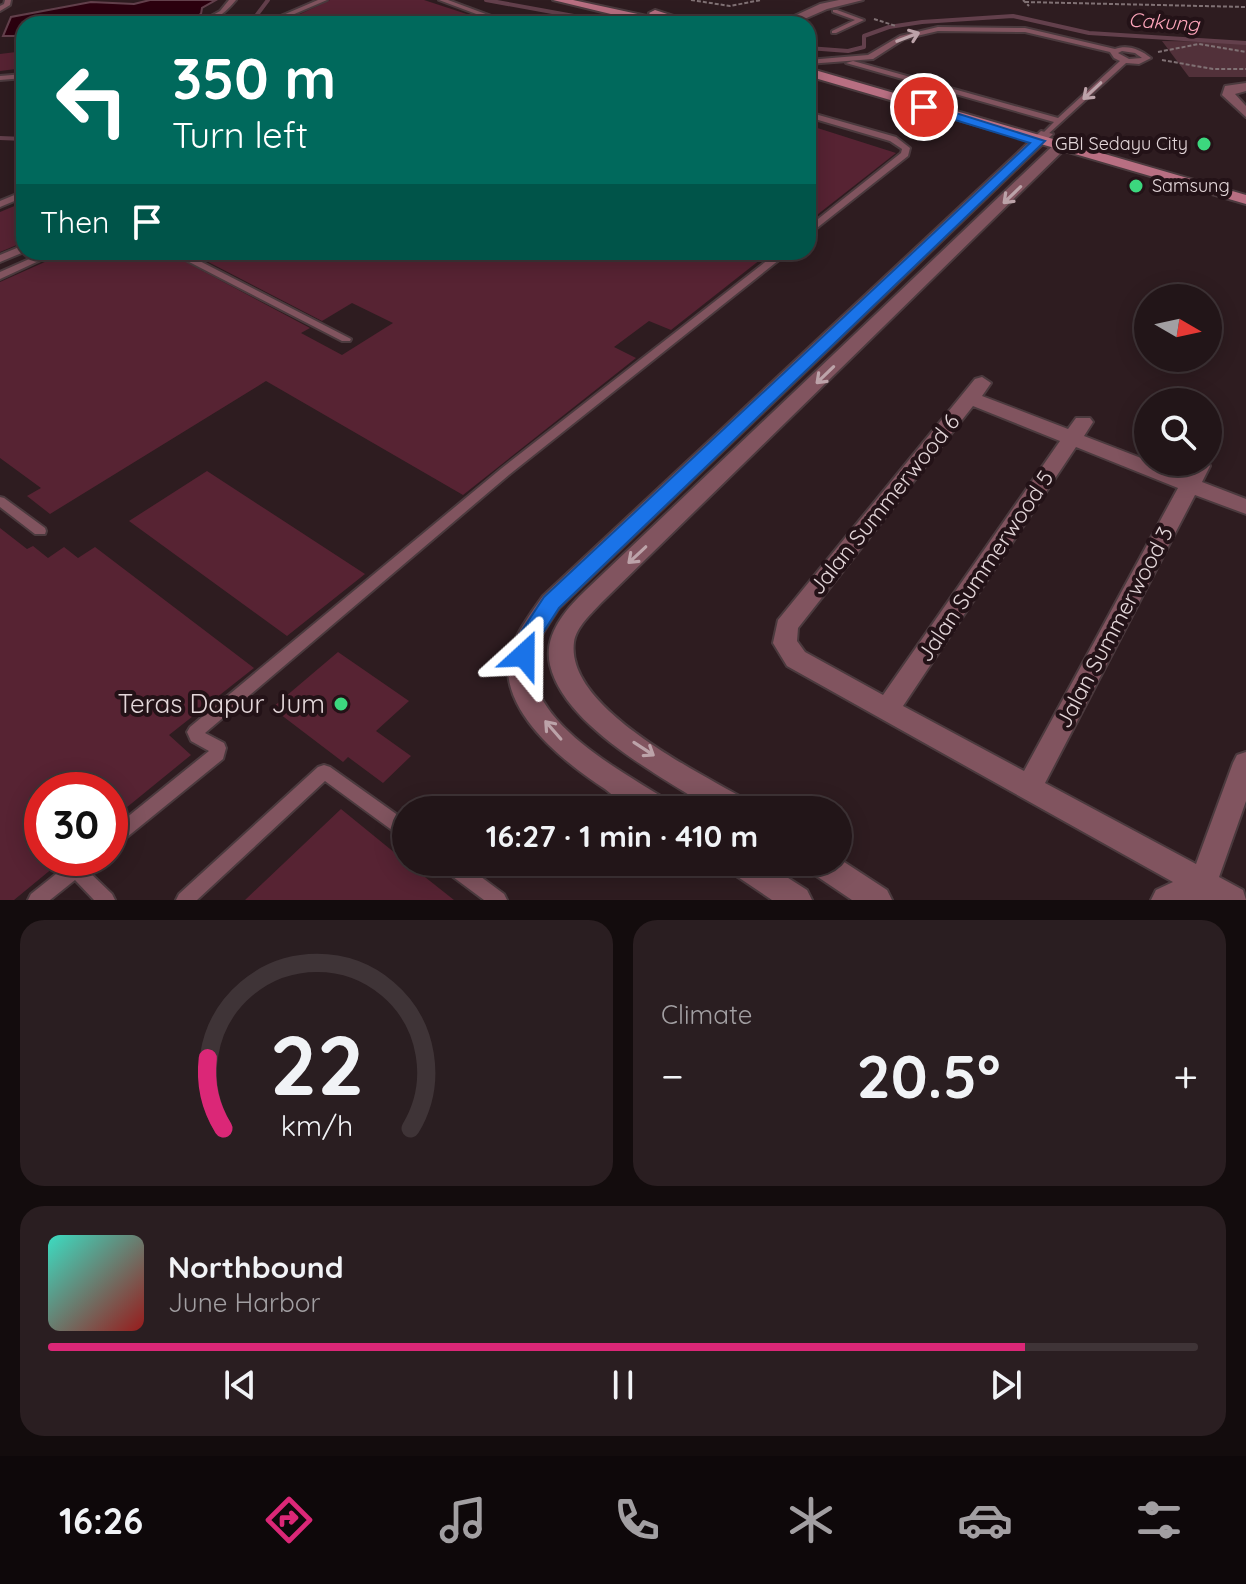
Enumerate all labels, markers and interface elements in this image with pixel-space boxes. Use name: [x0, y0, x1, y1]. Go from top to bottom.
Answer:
water label: Cakung: [1128, 7, 1202, 37]
one-way arrow: [895, 28, 920, 43]
text: 350 m: [172, 43, 336, 113]
icon: left: [40, 48, 144, 152]
pin: [890, 73, 958, 141]
one-way arrow: [1082, 81, 1102, 100]
icon: arrive: [902, 85, 946, 129]
text: Turn left: [172, 112, 308, 157]
place label: GBI Sedayu City: [1055, 132, 1188, 155]
marker: GBI Sedayu City: [1195, 135, 1213, 153]
place label: Samsung: [1152, 174, 1230, 197]
marker: Samsung: [1127, 177, 1145, 195]
one-way arrow: [1002, 185, 1022, 204]
icon: arrive: [125, 200, 169, 244]
text: Then: [40, 203, 109, 241]
north arrow: [1134, 284, 1222, 372]
map controls: [1134, 284, 1222, 476]
one-way arrow: [816, 365, 835, 384]
button: search: [1134, 388, 1222, 476]
street label: Jalan Summerwood 6: [803, 408, 966, 600]
street label: Jalan Summerwood 5: [911, 465, 1059, 667]
street label: Jalan Summerwood 3: [1049, 522, 1179, 732]
one-way arrow: [627, 545, 647, 564]
position arrow: [482, 613, 566, 697]
place label: Teras Dapur Jum: [117, 687, 325, 720]
marker: Teras Dapur Jum: [332, 695, 350, 713]
one-way arrow: [544, 720, 562, 740]
one-way arrow: [632, 741, 655, 757]
speed limit sign: 30: [24, 772, 128, 876]
text: 16:27 · 1 min · 410 m: [486, 817, 758, 855]
text: Climate: [661, 998, 752, 1031]
text: 22: [269, 1012, 364, 1116]
text: 20.5°: [857, 1038, 1001, 1113]
text: −: [661, 1048, 684, 1103]
text: +: [1173, 1048, 1198, 1103]
text: km/h: [280, 1107, 353, 1143]
text: Northbound: [168, 1248, 344, 1286]
text: June Harbor: [168, 1286, 320, 1319]
icon: previous: [218, 1363, 262, 1407]
icon: pause: [601, 1363, 645, 1407]
icon: next: [984, 1363, 1028, 1407]
icon: directions: [261, 1492, 317, 1548]
icon: music: [435, 1492, 491, 1548]
icon: phone: [609, 1492, 665, 1548]
icon: climate: [783, 1492, 839, 1548]
icon: car: [957, 1492, 1013, 1548]
icon: filters: [1131, 1492, 1187, 1548]
text: 16:26: [59, 1498, 143, 1543]

